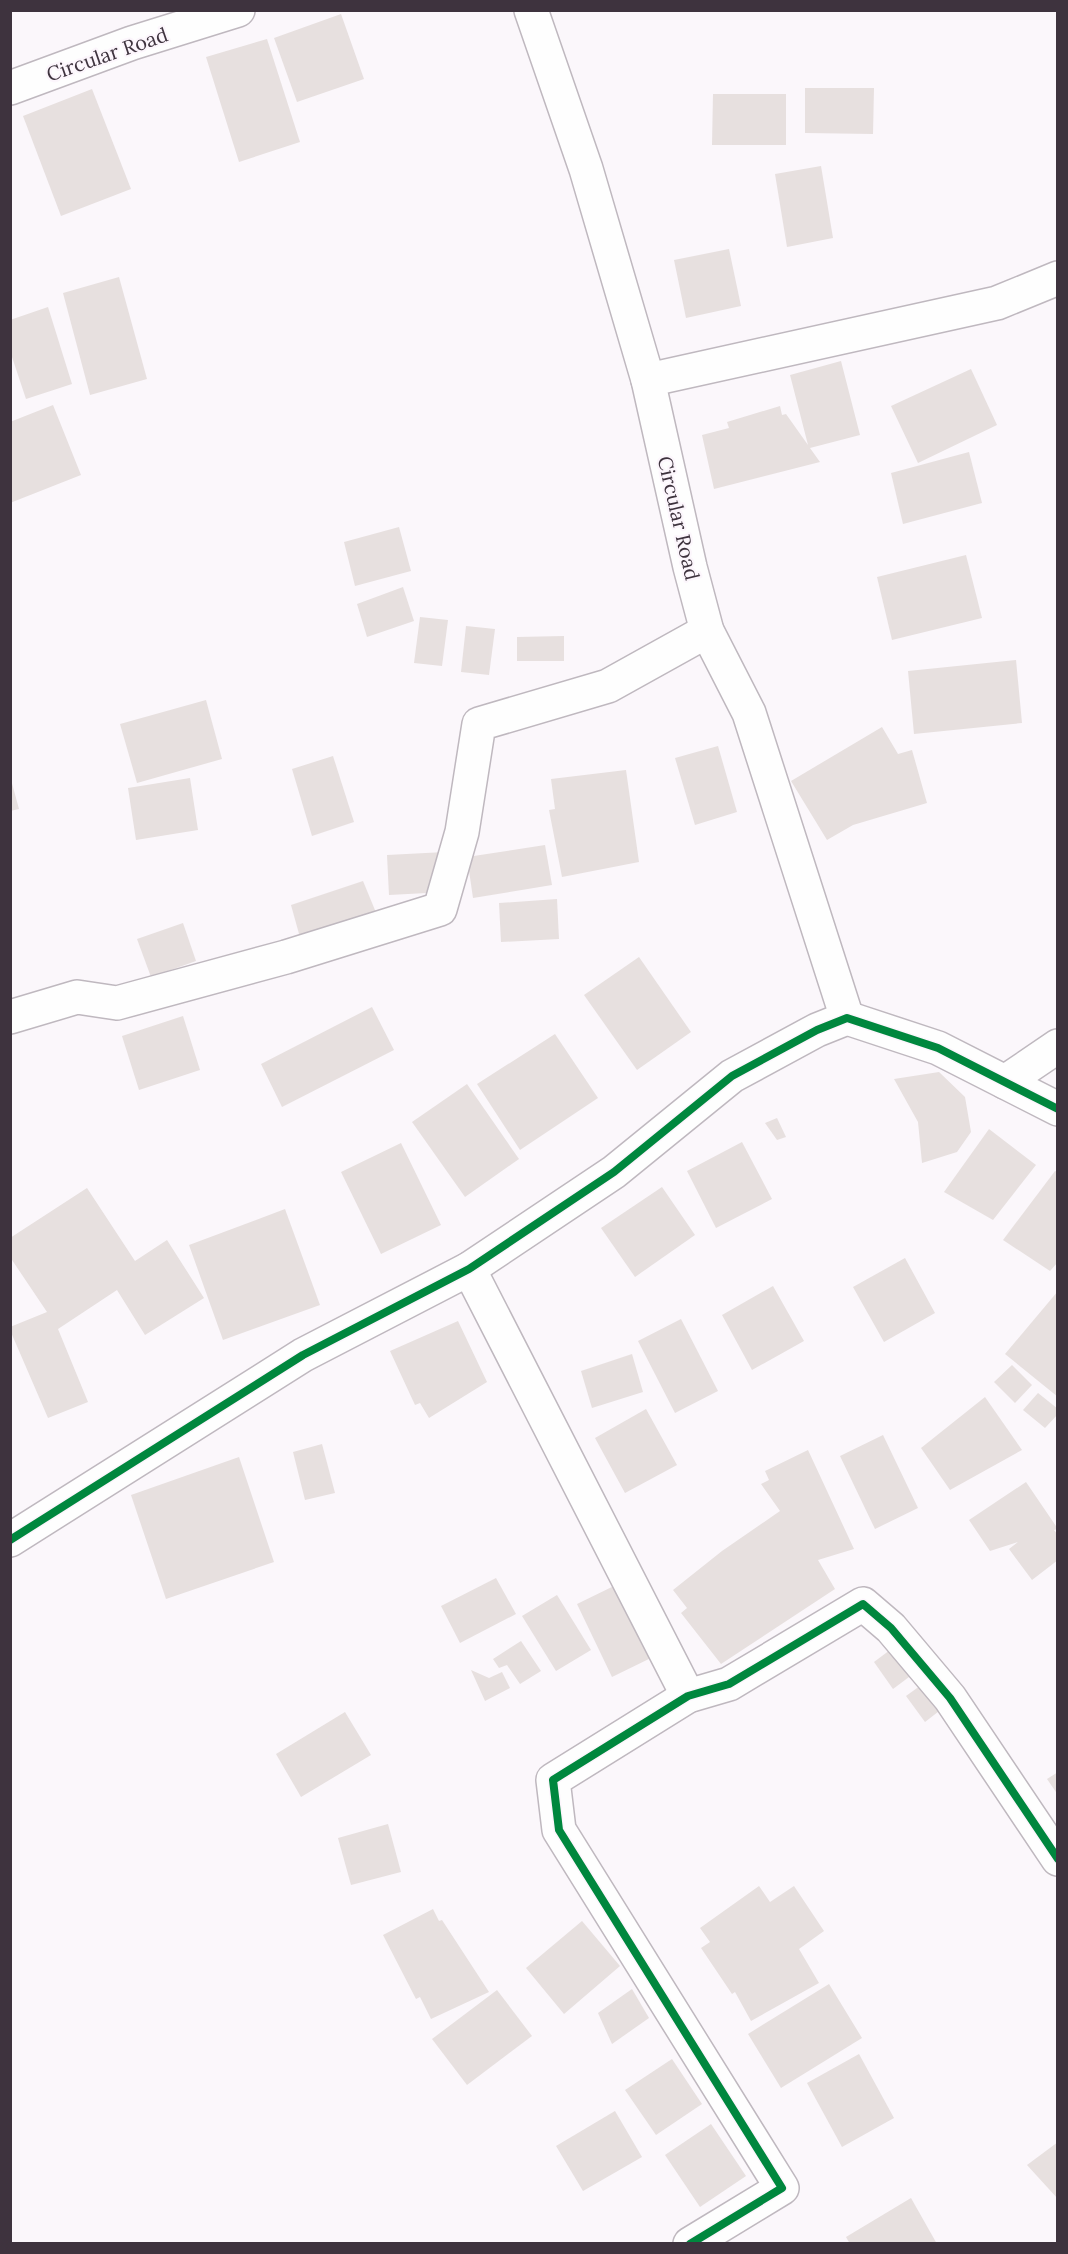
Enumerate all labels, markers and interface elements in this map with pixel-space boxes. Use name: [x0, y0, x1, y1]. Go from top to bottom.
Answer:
street label: Circular Road: [43, 22, 171, 86]
street label: Circular Road: [653, 453, 705, 583]

